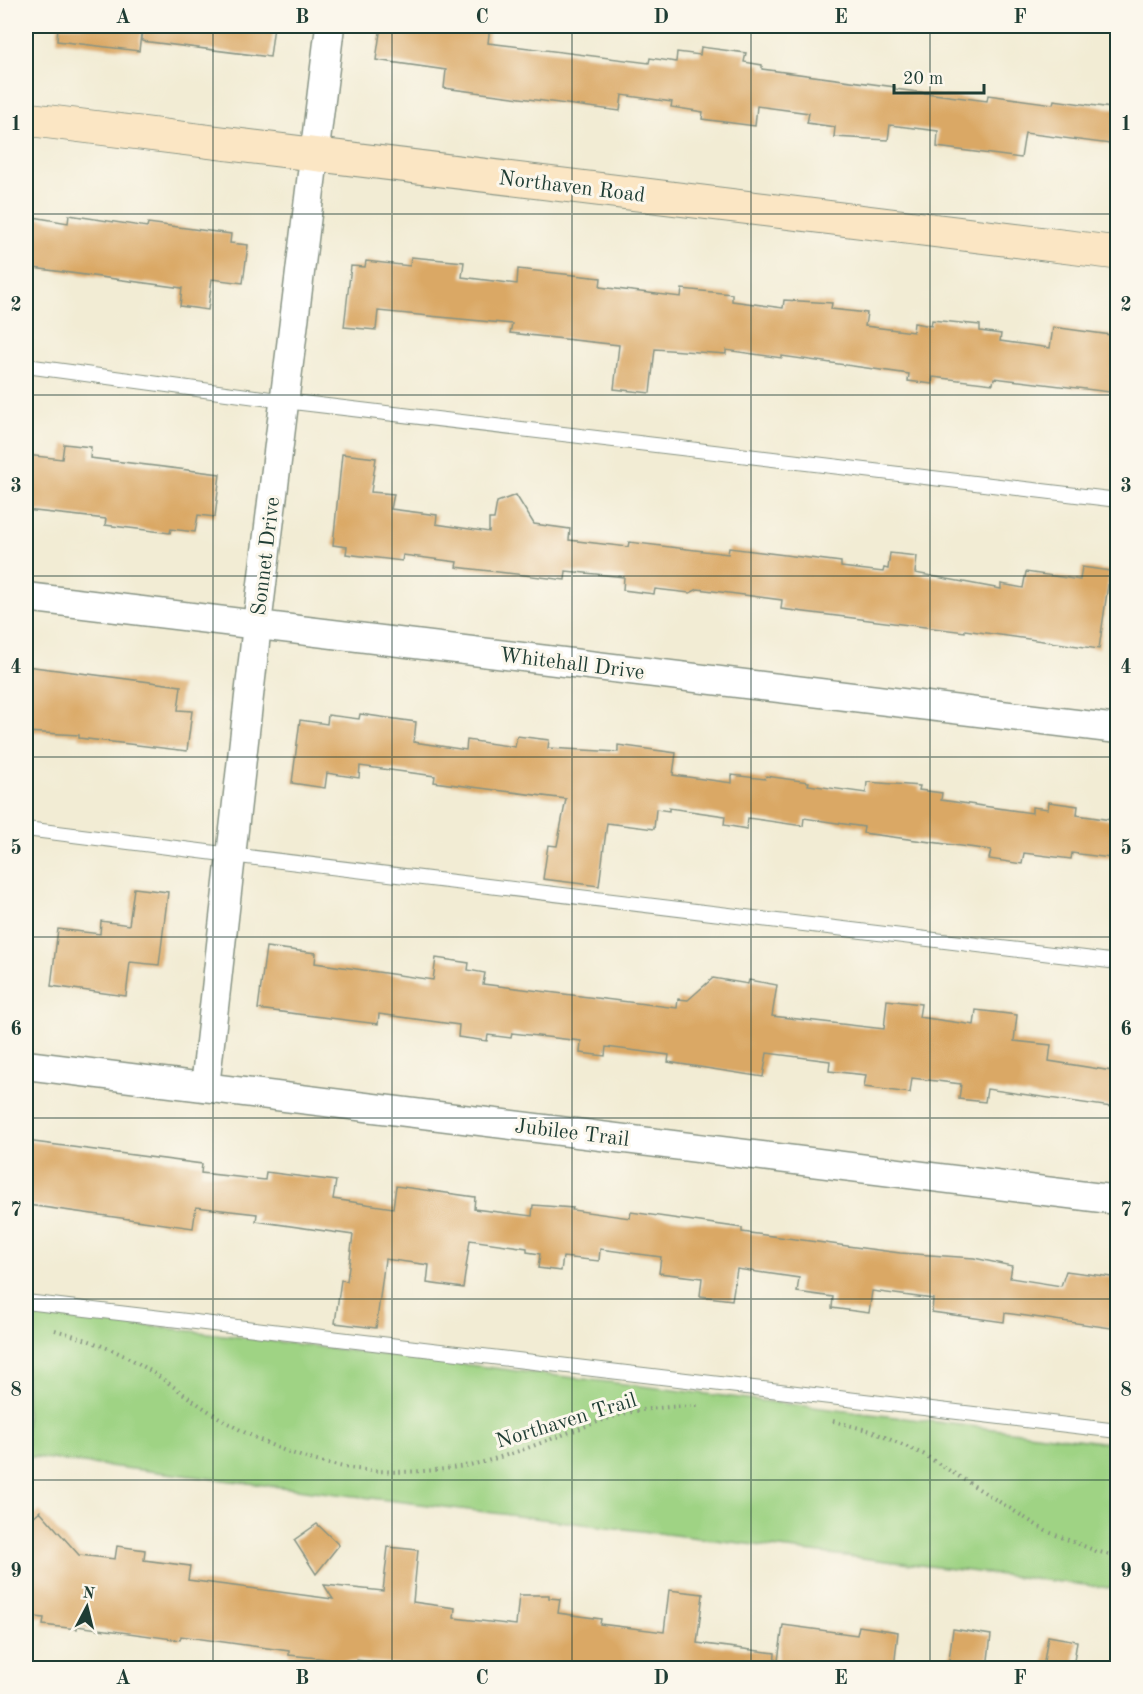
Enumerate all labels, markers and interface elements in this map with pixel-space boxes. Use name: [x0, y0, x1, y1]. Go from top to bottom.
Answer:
text: A: [115, 8, 131, 28]
text: B: [295, 8, 309, 28]
text: C: [475, 8, 489, 28]
text: D: [653, 8, 669, 28]
text: E: [834, 8, 848, 28]
text: F: [1013, 8, 1027, 28]
scale bar: [894, 57, 984, 95]
text: 20 m: [903, 70, 943, 88]
text: 1: [10, 115, 22, 135]
text: 1: [1120, 115, 1132, 135]
street label: Northaven Road: [497, 168, 646, 207]
text: 2: [10, 296, 22, 316]
text: 2: [1120, 296, 1132, 316]
text: 3: [10, 477, 22, 497]
text: 3: [1120, 477, 1132, 497]
street label: Sonnet Drive: [249, 496, 284, 617]
street label: Whitehall Drive: [498, 645, 646, 684]
text: 4: [10, 658, 22, 678]
text: 4: [1120, 658, 1132, 678]
text: 5: [10, 838, 22, 859]
text: 5: [1120, 838, 1132, 859]
text: 6: [10, 1020, 22, 1040]
text: 6: [1120, 1020, 1132, 1040]
street label: Jubilee Trail: [513, 1116, 631, 1151]
text: 7: [10, 1201, 22, 1221]
text: 7: [1120, 1201, 1132, 1221]
text: 8: [10, 1381, 22, 1401]
text: 8: [1120, 1381, 1132, 1401]
street label: Northaven Trail: [494, 1390, 640, 1453]
text: 9: [10, 1562, 22, 1582]
text: 9: [1120, 1562, 1132, 1582]
north arrow: [57, 1577, 117, 1637]
text: N: [82, 1585, 96, 1603]
text: A: [115, 1669, 131, 1689]
text: B: [295, 1669, 309, 1689]
text: C: [475, 1669, 489, 1689]
text: D: [653, 1669, 669, 1689]
text: E: [834, 1669, 848, 1689]
text: F: [1013, 1669, 1027, 1689]

